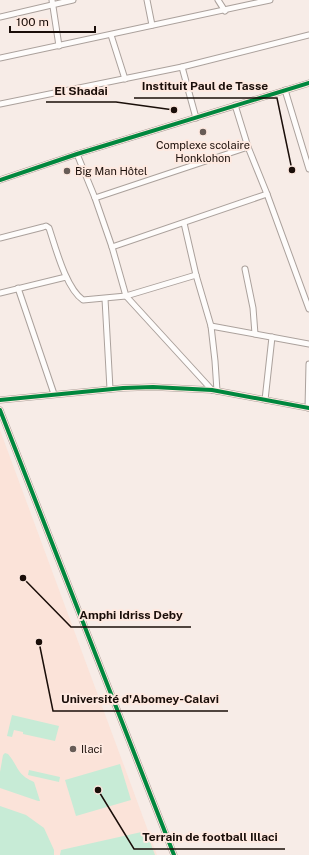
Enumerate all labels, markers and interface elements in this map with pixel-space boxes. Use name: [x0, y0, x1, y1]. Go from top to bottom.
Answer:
scale bar: [10, 8, 95, 34]
text: 100 m: [16, 15, 49, 29]
callout: Instituit Paul de Tasse: [134, 74, 277, 98]
callout: El Shadai: [46, 78, 116, 102]
text: Instituit Paul de Tasse: [142, 79, 268, 93]
text: El Shadai: [54, 84, 108, 98]
marker: Complexe scolaire Honklohon: [198, 127, 208, 137]
place label: Complexe scolaire Honklohon: [156, 139, 250, 164]
place label: Big Man Hôtel: [75, 165, 147, 177]
marker: Big Man Hôtel: [62, 166, 72, 176]
callout: Amphi Idriss Deby: [71, 603, 191, 627]
text: Amphi Idriss Deby: [79, 608, 183, 622]
callout: Université d'Abomey-Calavi: [53, 687, 228, 711]
text: Université d'Abomey-Calavi: [61, 692, 219, 706]
place label: Ilaci: [81, 743, 102, 755]
marker: Ilaci: [68, 744, 78, 754]
callout: Terrain de football Illaci: [134, 825, 285, 849]
text: Terrain de football Illaci: [142, 830, 278, 844]

